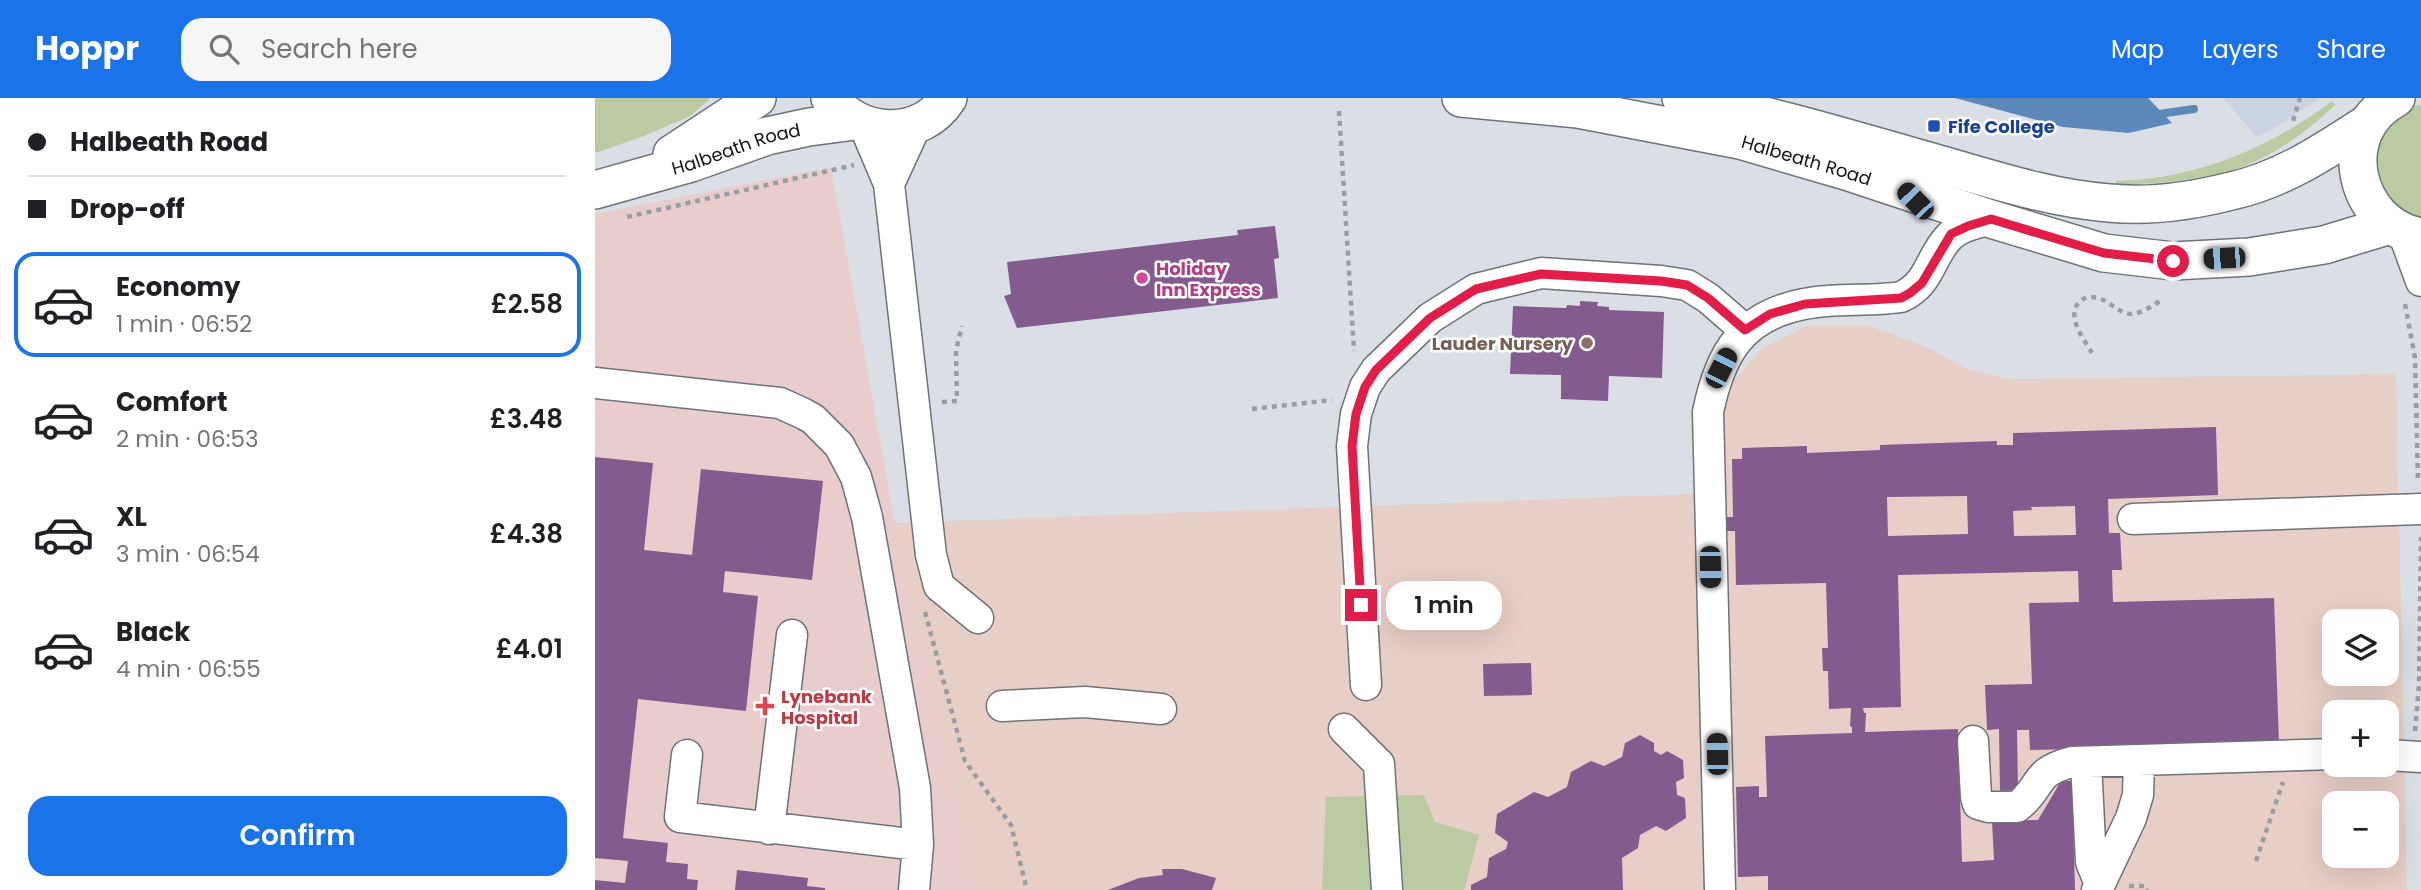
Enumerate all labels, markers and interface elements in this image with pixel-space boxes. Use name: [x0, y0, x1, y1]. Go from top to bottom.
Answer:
search box: [181, 18, 671, 81]
text: Hoppr: [35, 25, 139, 72]
icon: search: [205, 30, 243, 68]
text: Search here: [261, 31, 418, 67]
text: Map: [2111, 33, 2164, 66]
text: Layers: [2202, 33, 2278, 66]
text: Share: [2316, 33, 2386, 66]
place label: Fife College: [1948, 114, 2055, 139]
street label: Halbeath Road: [668, 117, 803, 180]
marker: Fife College: [1926, 118, 1942, 134]
text: Halbeath Road: [70, 124, 268, 160]
street label: Halbeath Road: [1739, 129, 1875, 191]
car: [1893, 179, 1938, 223]
text: Drop-off: [70, 191, 185, 227]
route start: [2157, 245, 2189, 277]
car: [2203, 246, 2246, 270]
place label: Holiday Inn Express: [1156, 256, 1261, 302]
text: Economy: [116, 269, 240, 305]
marker: Holiday Inn Express: [1134, 270, 1150, 286]
icon: car: [32, 273, 95, 336]
text: £2.58: [491, 286, 563, 322]
text: 1 min · 06:52: [116, 308, 252, 340]
place label: Lauder Nursery: [1432, 331, 1574, 356]
marker: Lauder Nursery: [1579, 335, 1595, 351]
car: [1703, 345, 1740, 391]
text: Comfort: [116, 384, 228, 420]
icon: car: [32, 388, 95, 451]
text: £3.48: [490, 401, 563, 437]
text: 2 min · 06:53: [116, 423, 259, 455]
text: XL: [116, 499, 147, 535]
icon: car: [32, 503, 95, 566]
text: £4.38: [490, 516, 563, 552]
text: 3 min · 06:54: [116, 538, 260, 570]
car: [1700, 546, 1721, 588]
callout: 1 min: [1385, 580, 1501, 630]
route end: [1345, 589, 1377, 621]
text: 1 min: [1414, 589, 1474, 621]
map controls: [2322, 609, 2399, 868]
button: layers: [2322, 609, 2399, 686]
text: Black: [116, 614, 190, 650]
icon: car: [32, 618, 95, 681]
text: £4.01: [496, 631, 563, 667]
text: 4 min · 06:55: [116, 653, 261, 685]
place label: Lynebank Hospital: [781, 684, 873, 730]
marker: Lynebank Hospital: [755, 696, 775, 716]
button: +: [2322, 700, 2399, 777]
car: [1707, 733, 1728, 775]
button: −: [2322, 791, 2399, 868]
button: Confirm: [28, 796, 567, 876]

